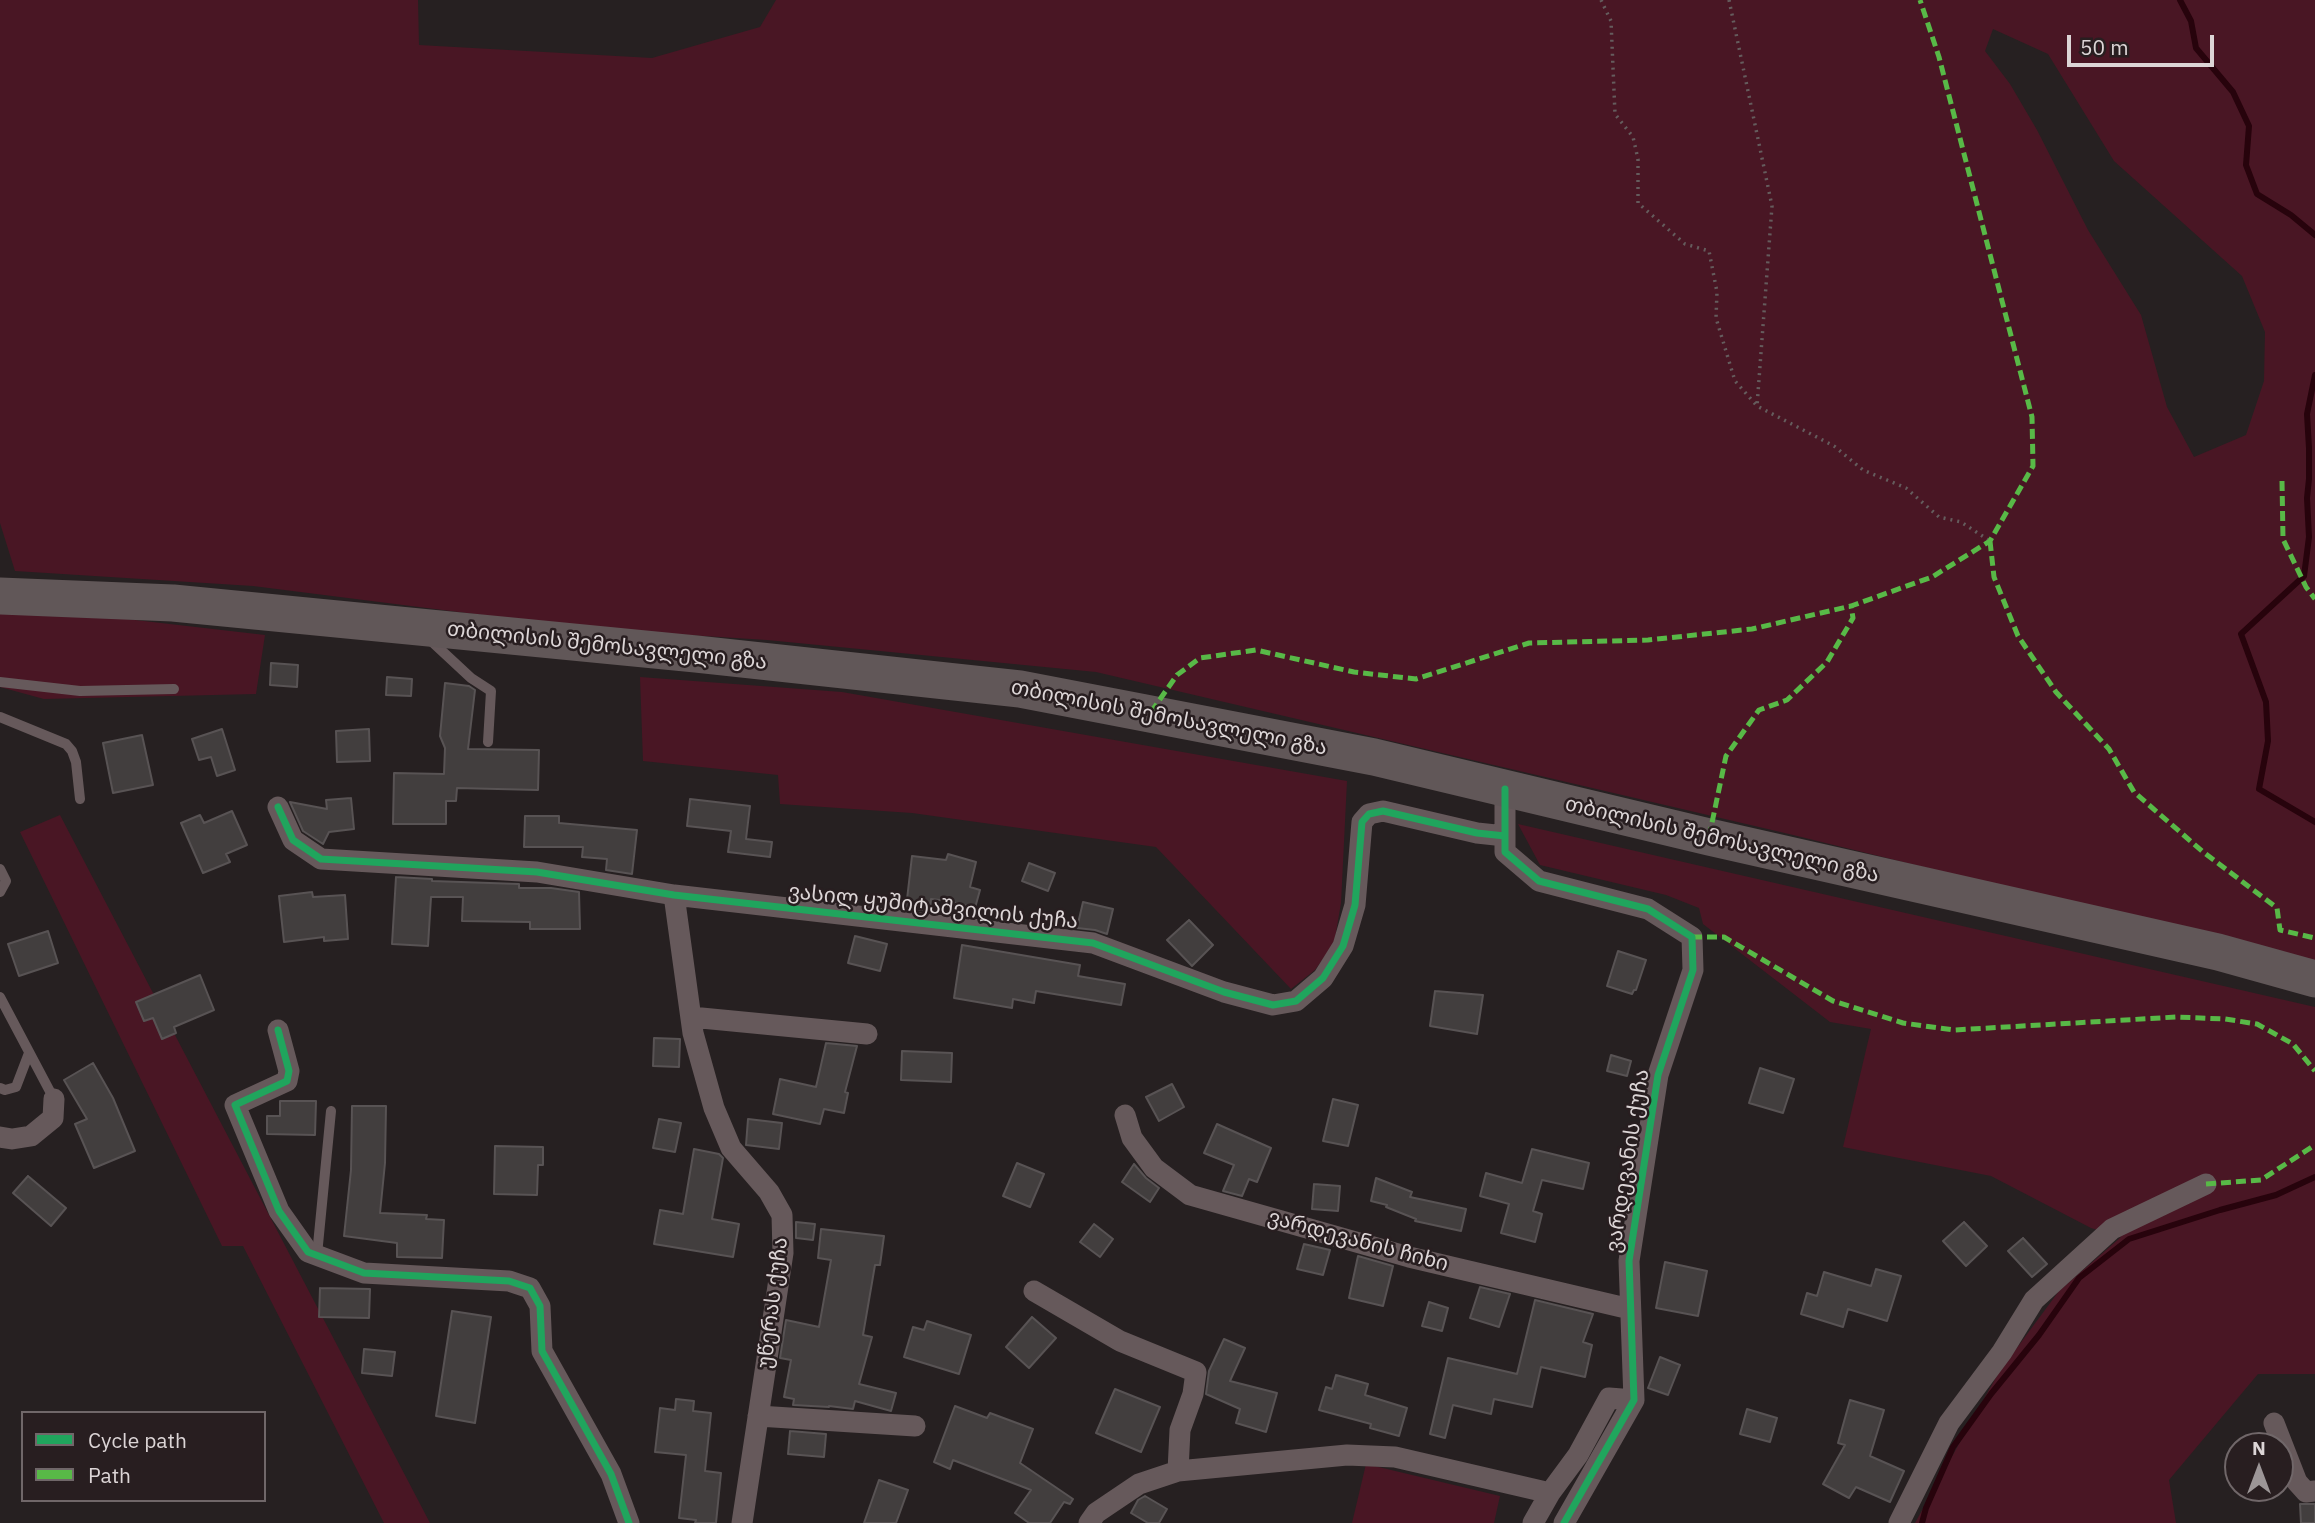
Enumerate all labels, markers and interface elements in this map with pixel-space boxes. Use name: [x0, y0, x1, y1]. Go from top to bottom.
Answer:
scale bar: [2070, 21, 2217, 65]
text: 50 m: [2080, 33, 2129, 61]
street label: თბილისის შემოსავლელი გზა: [446, 617, 768, 675]
street label: თბილისის შემოსავლელი გზა: [1009, 675, 1329, 761]
street label: თბილისის შემოსავლელი გზა: [1563, 792, 1881, 888]
street label: ვასილ ყუშიტაშვილის ქუჩა: [787, 879, 1079, 935]
street label: ვარდევანის ქუჩა: [1601, 1067, 1655, 1255]
street label: ვარდევანის ჩიხი: [1265, 1205, 1451, 1277]
street label: უწერას ქუჩა: [752, 1236, 794, 1370]
legend: [21, 1411, 266, 1502]
text: Cycle path: [88, 1426, 187, 1454]
north arrow: [2224, 1432, 2294, 1502]
text: N: [2252, 1436, 2266, 1460]
text: Path: [88, 1461, 131, 1489]

